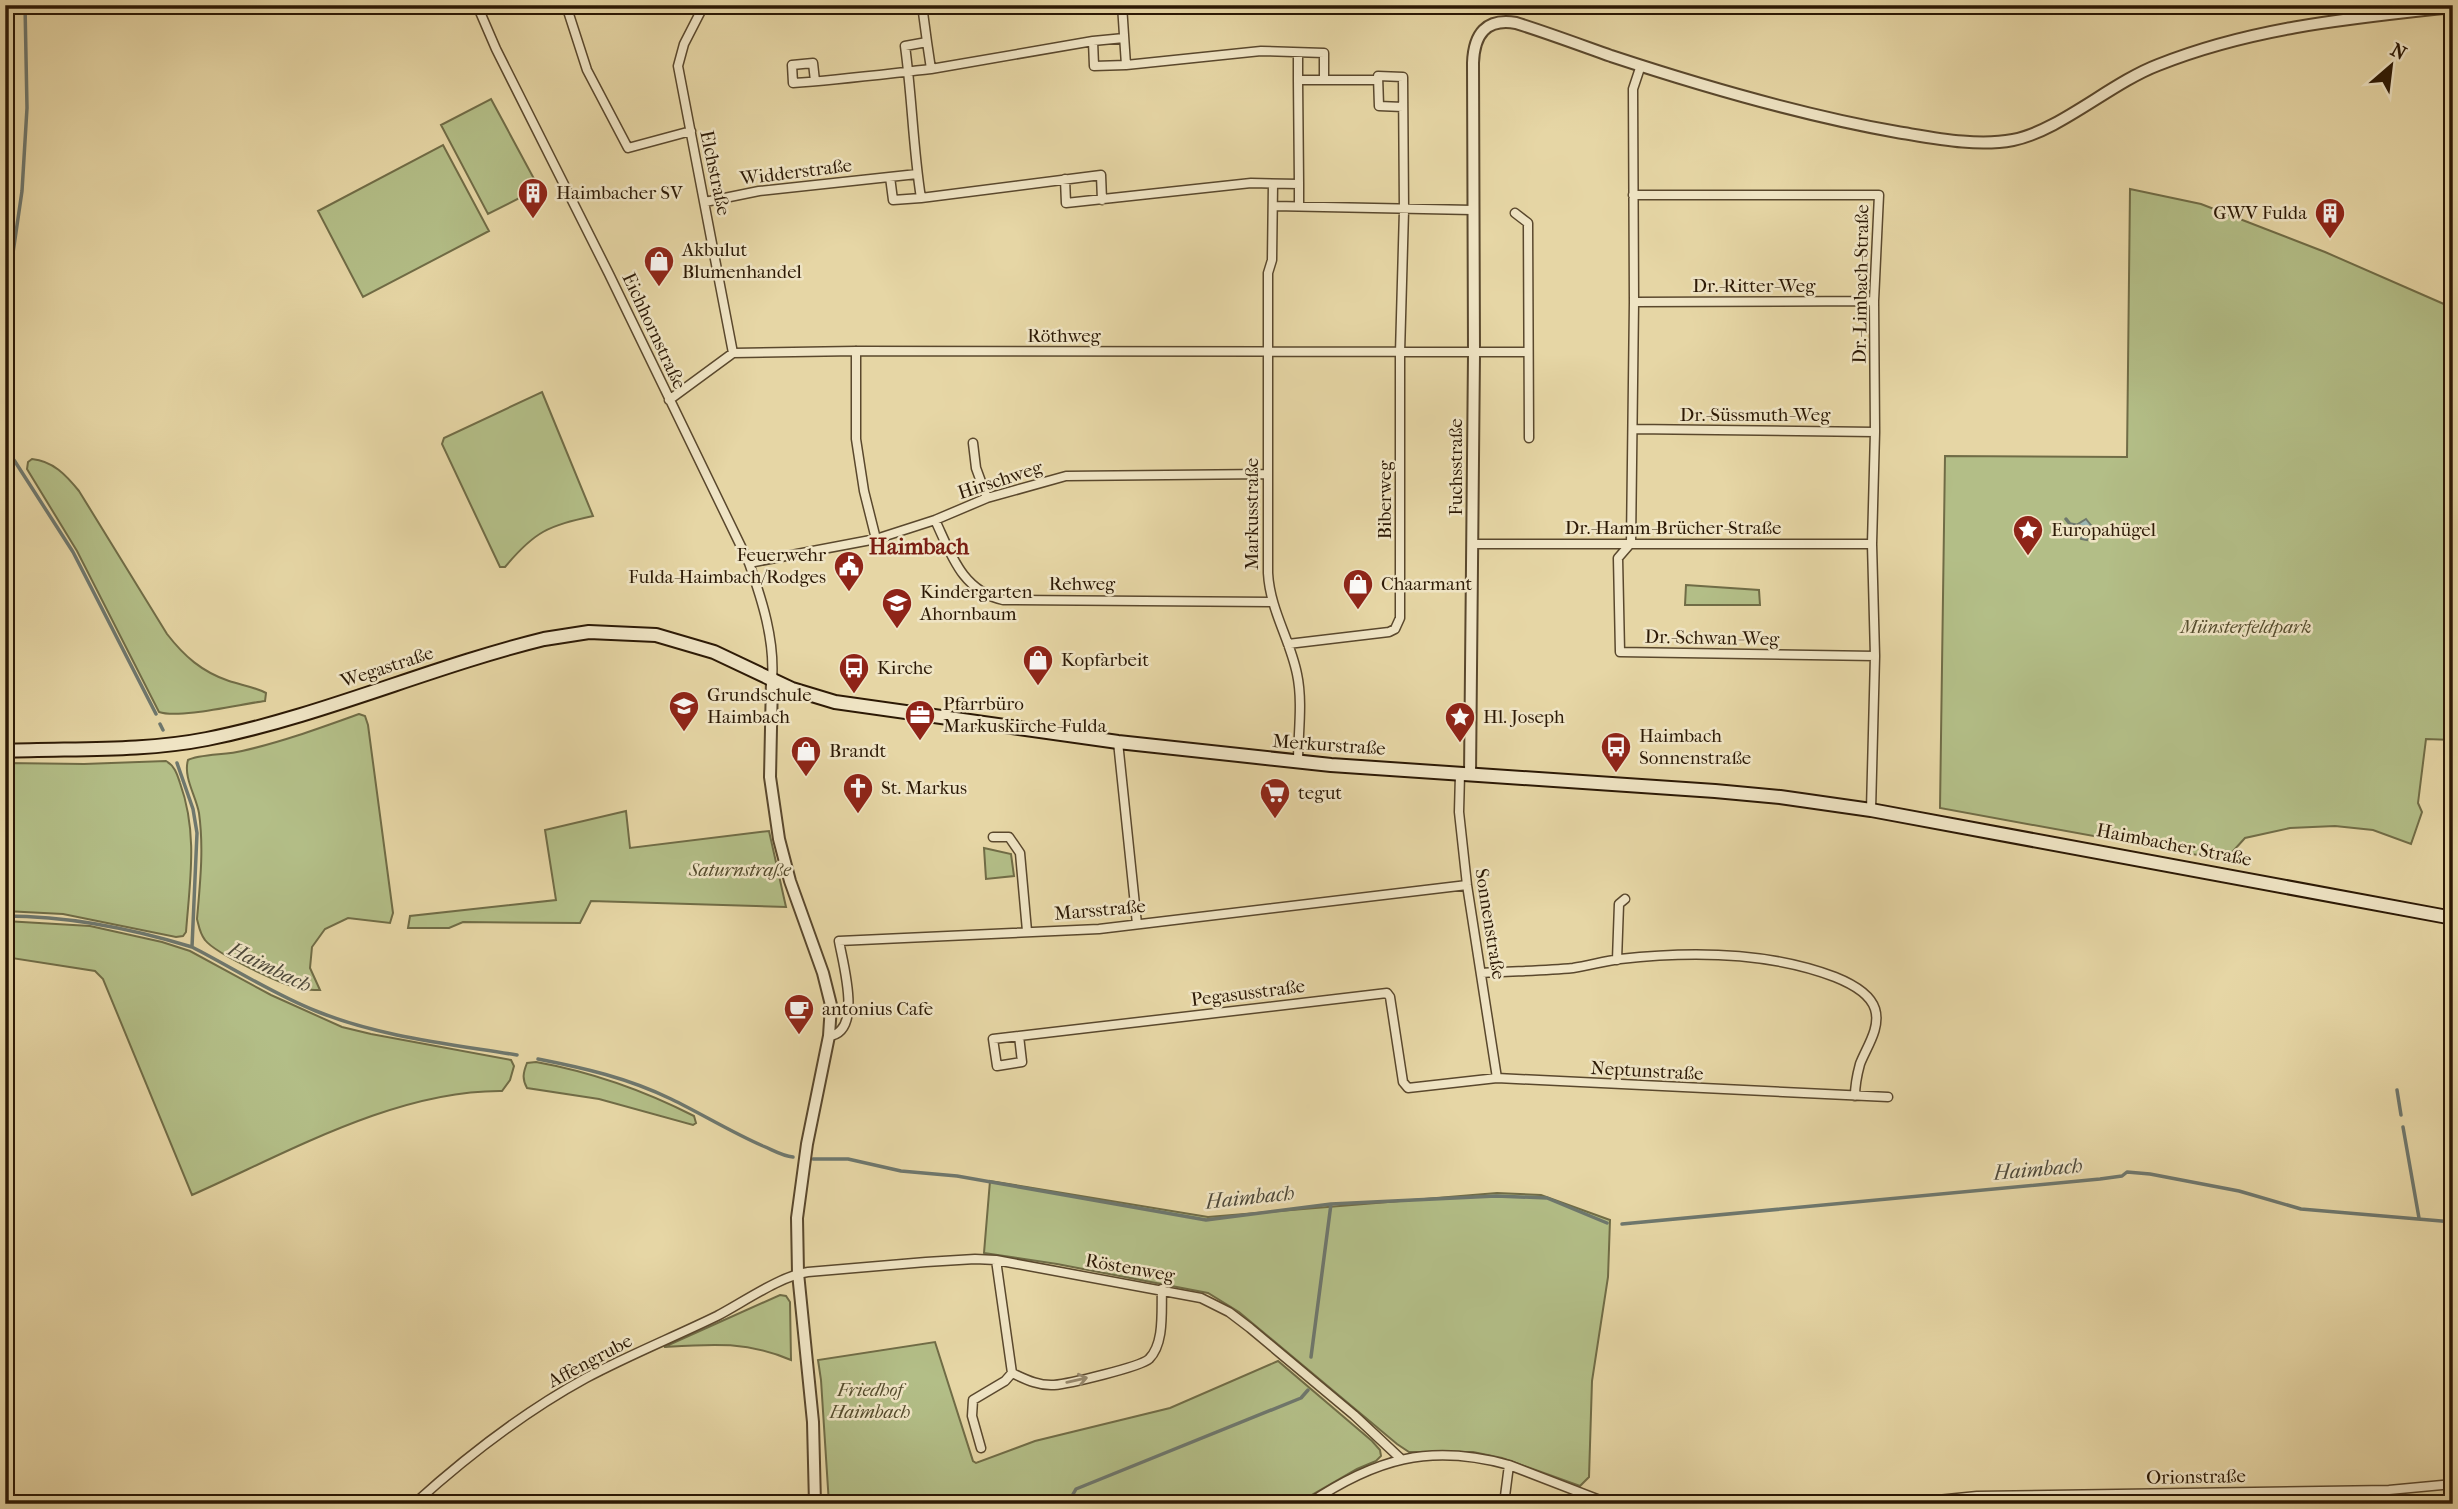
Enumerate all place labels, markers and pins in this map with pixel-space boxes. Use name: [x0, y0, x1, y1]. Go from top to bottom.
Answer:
building icon: Haimbacher SV: [516, 176, 550, 220]
place label: Haimbacher SV: [556, 182, 683, 204]
building icon: GWV Fulda: [2313, 196, 2347, 240]
place label: GWV Fulda: [2213, 202, 2307, 224]
place label: Akbulut Blumenhandel: [681, 239, 802, 283]
shop icon: Akbulut Blumenhandel: [642, 244, 676, 288]
place icon: Europahügel: [2011, 513, 2045, 557]
place label: Europahügel: [2051, 519, 2156, 541]
place label: Feuerwehr Fulda-Haimbach/Rodges: [628, 544, 827, 588]
public building icon: Feuerwehr Fulda-Haimbach/Rodges: [832, 549, 866, 593]
shop icon: Chaarmant: [1341, 567, 1375, 611]
place label: Chaarmant: [1381, 573, 1473, 595]
place label: Kindergarten Ahornbaum: [919, 581, 1032, 625]
school or university icon: Kindergarten Ahornbaum: [880, 586, 914, 630]
shop icon: Kopfarbeit: [1021, 643, 1055, 687]
place label: Kopfarbeit: [1061, 649, 1149, 671]
bus stop icon: Kirche: [837, 651, 871, 695]
place label: Kirche: [877, 657, 933, 679]
place label: Grundschule Haimbach: [707, 684, 812, 728]
school or university icon: Grundschule Haimbach: [667, 689, 701, 733]
place label: Pfarrbüro Markuskirche-Fulda: [943, 693, 1107, 737]
office icon: Pfarrbüro Markuskirche-Fulda: [903, 698, 937, 742]
place icon: Hl. Joseph: [1443, 700, 1477, 744]
place label: Hl. Joseph: [1483, 706, 1565, 728]
place label: Haimbach Sonnenstraße: [1639, 725, 1751, 769]
bus stop icon: Haimbach Sonnenstraße: [1599, 730, 1633, 774]
shop icon: Brandt: [789, 734, 823, 778]
place label: Brandt: [829, 740, 887, 762]
church icon: St. Markus: [841, 771, 875, 815]
supermarket icon: tegut: [1258, 776, 1292, 820]
place label: St. Markus: [881, 777, 967, 799]
place label: tegut: [1298, 782, 1342, 804]
cafe icon: antonius Cafe: [782, 992, 816, 1036]
place label: antonius Cafe: [822, 998, 933, 1020]

